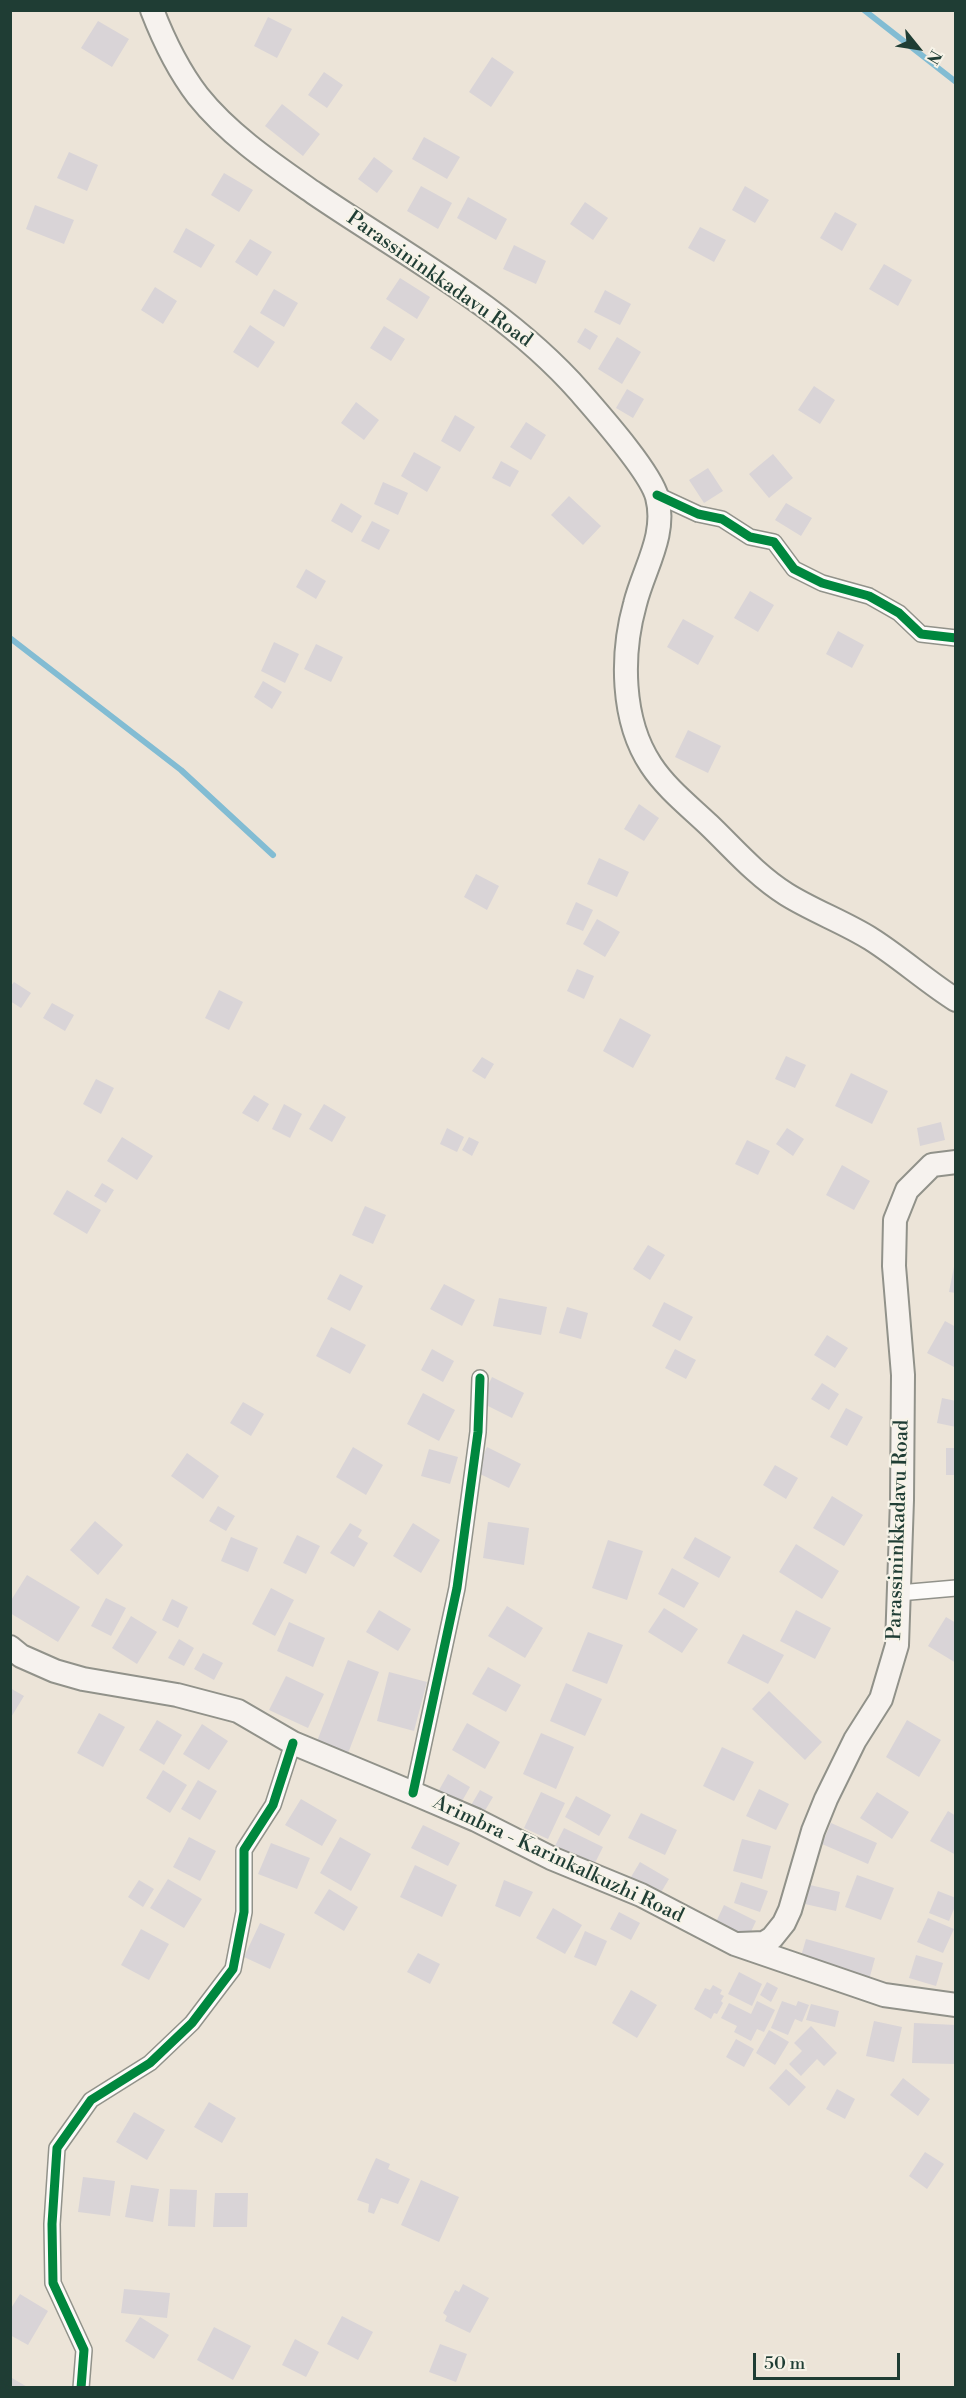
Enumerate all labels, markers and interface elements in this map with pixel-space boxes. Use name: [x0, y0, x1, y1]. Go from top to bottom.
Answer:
north arrow: [888, 18, 948, 78]
text: N: [922, 47, 945, 67]
street label: Parassininkkadavu Road: [342, 207, 536, 353]
street label: Parassininkkadavu Road: [883, 1419, 915, 1641]
street label: Arimbra - Karinkalkuzhi Road: [429, 1791, 687, 1929]
scale bar: [756, 2341, 903, 2379]
text: 50 m: [764, 2352, 805, 2375]

